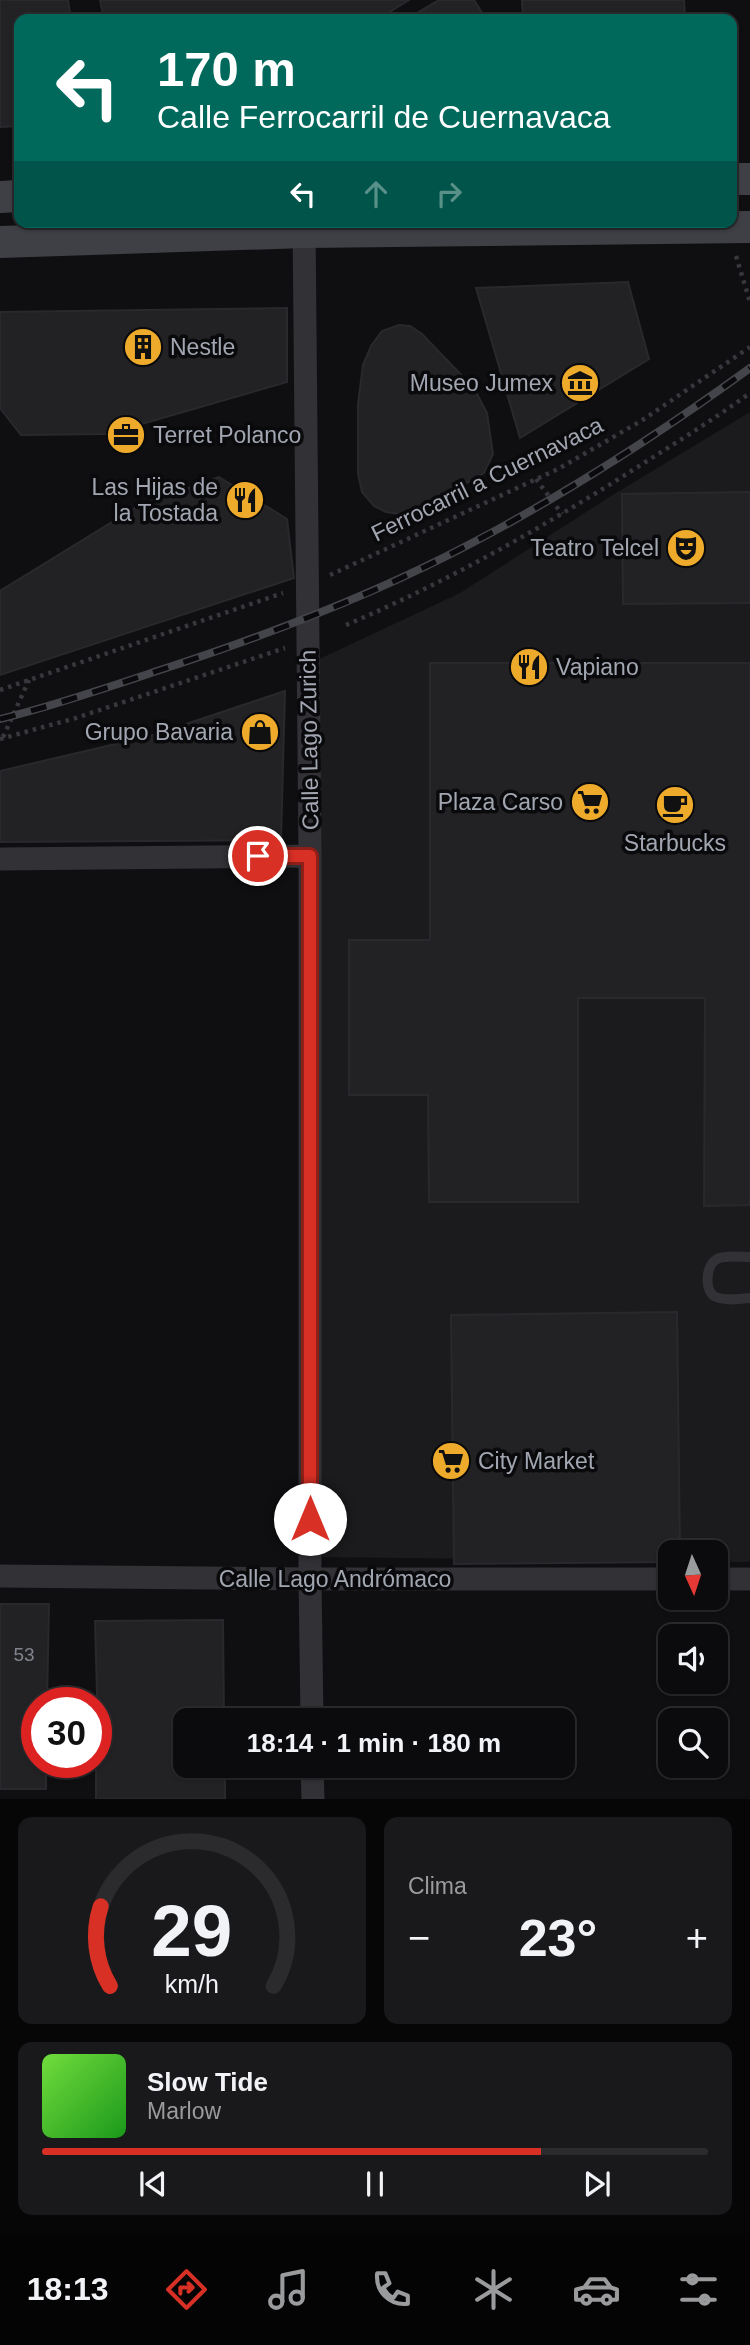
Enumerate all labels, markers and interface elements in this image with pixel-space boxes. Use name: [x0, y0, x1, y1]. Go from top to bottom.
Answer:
icon: left: [42, 42, 133, 133]
text: 170 m: [157, 42, 296, 96]
text: Calle Ferrocarril de Cuernavaca: [157, 99, 611, 135]
icon: left: [284, 175, 322, 213]
icon: ahead: [357, 175, 395, 213]
icon: right: [430, 175, 468, 213]
building icon: Nestle: [122, 326, 164, 368]
place label: Nestle: [170, 334, 235, 360]
museum icon: Museo Jumex: [559, 362, 601, 404]
place label: Museo Jumex: [410, 370, 553, 396]
street label: Ferrocarril a Cuernavaca: [367, 411, 607, 546]
office icon: Terret Polanco: [105, 414, 147, 456]
place label: Terret Polanco: [153, 422, 301, 448]
place label: Las Hijas de la Tostada: [91, 474, 218, 526]
restaurant icon: Las Hijas de la Tostada: [224, 479, 266, 521]
theatre icon: Teatro Telcel: [665, 527, 707, 569]
place label: Teatro Telcel: [530, 535, 659, 561]
restaurant icon: Vapiano: [508, 646, 550, 688]
street label: Calle Lago Zurich: [294, 650, 324, 830]
place label: Vapiano: [556, 654, 639, 680]
shop icon: Grupo Bavaria: [239, 711, 281, 753]
place label: Grupo Bavaria: [85, 719, 233, 745]
supermarket icon: Plaza Carso: [569, 781, 611, 823]
cafe icon: Starbucks: [654, 784, 696, 826]
place label: Plaza Carso: [438, 789, 563, 815]
pin: [228, 826, 288, 886]
place label: Starbucks: [624, 830, 726, 856]
icon: arrive: [239, 837, 277, 875]
supermarket icon: City Market: [430, 1440, 472, 1482]
place label: City Market: [478, 1448, 595, 1474]
position arrow: [273, 1482, 347, 1556]
north arrow: [658, 1540, 728, 1610]
map controls: [658, 1540, 728, 1778]
street label: Calle Lago Andrómaco: [219, 1566, 451, 1592]
button: sound: [658, 1624, 728, 1694]
house number: 53: [13, 1644, 35, 1665]
speed limit sign: 30: [21, 1687, 112, 1778]
button: search: [658, 1708, 728, 1778]
text: 18:14 · 1 min · 180 m: [247, 1728, 501, 1758]
text: Clima: [408, 1873, 467, 1899]
text: 29: [152, 1891, 232, 1972]
text: 23°: [519, 1909, 597, 1967]
text: −: [408, 1917, 430, 1959]
text: +: [686, 1917, 708, 1959]
text: km/h: [165, 1970, 219, 1998]
text: Slow Tide: [147, 2067, 268, 2097]
text: Marlow: [147, 2098, 221, 2124]
icon: previous: [134, 2165, 172, 2203]
icon: pause: [356, 2165, 394, 2203]
icon: next: [578, 2165, 616, 2203]
icon: directions: [162, 2265, 211, 2314]
icon: music: [264, 2265, 313, 2314]
icon: phone: [367, 2265, 416, 2314]
icon: climate: [469, 2265, 518, 2314]
icon: car: [572, 2265, 621, 2314]
icon: filters: [674, 2265, 723, 2314]
text: 18:13: [27, 2271, 109, 2307]

